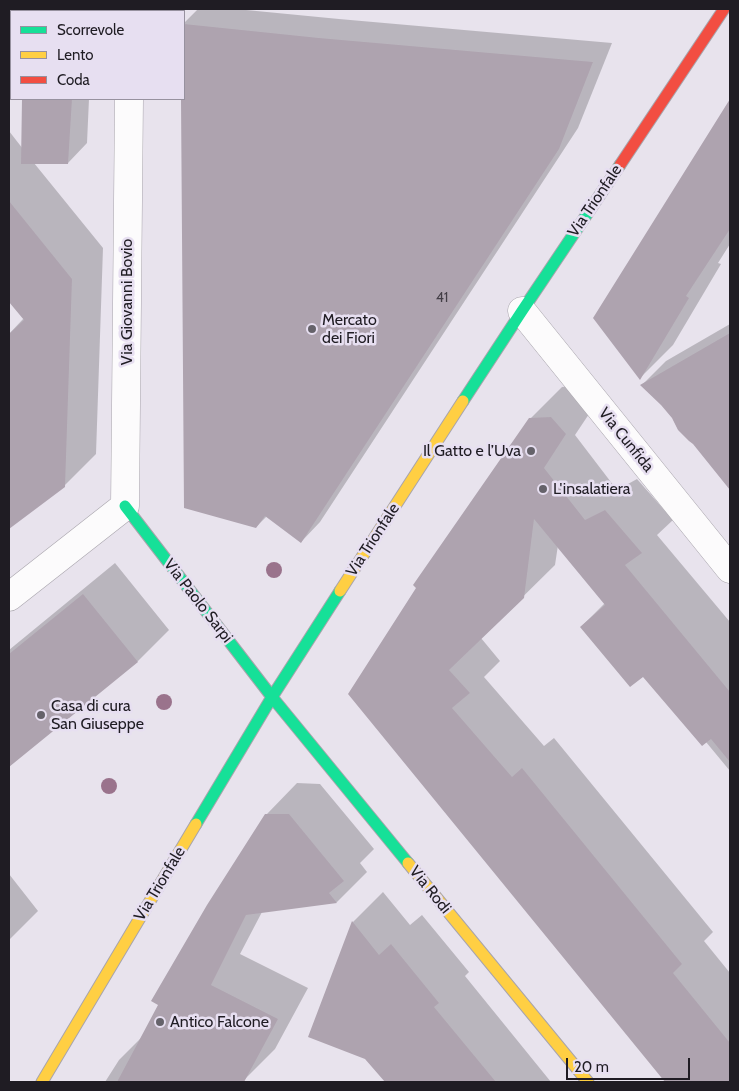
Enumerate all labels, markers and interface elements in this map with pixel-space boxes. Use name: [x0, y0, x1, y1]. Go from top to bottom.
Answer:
legend: [10, 10, 185, 100]
text: Scorrevole: [57, 21, 124, 39]
text: Lento: [57, 46, 94, 64]
text: Coda: [57, 71, 90, 89]
street label: Via Trionfale: [564, 161, 626, 241]
street label: Via Giovanni Bovio: [117, 239, 137, 365]
house number: 41: [436, 290, 448, 306]
place label: Mercato dei Fiori: [322, 310, 377, 348]
marker: Mercato dei Fiori: [306, 323, 318, 335]
street label: Via Cunfida: [594, 404, 658, 476]
place label: Il Gatto e l’Uva: [423, 441, 521, 461]
marker: Il Gatto e l’Uva: [525, 445, 537, 457]
place label: L'insalatiera: [553, 479, 630, 499]
marker: L'insalatiera: [537, 483, 549, 495]
street label: Via Trionfale: [342, 500, 404, 580]
street label: Via Paolo Sarpi: [159, 555, 237, 647]
place label: Casa di cura San Giuseppe: [51, 696, 144, 734]
marker: Casa di cura San Giuseppe: [35, 709, 47, 721]
street label: Via Trionfale: [130, 843, 190, 925]
street label: Via Rodi: [405, 862, 455, 918]
place label: Antico Falcone: [170, 1012, 269, 1032]
marker: Antico Falcone: [154, 1016, 166, 1028]
scale bar: [569, 1048, 693, 1080]
text: 20 m: [574, 1058, 609, 1076]

